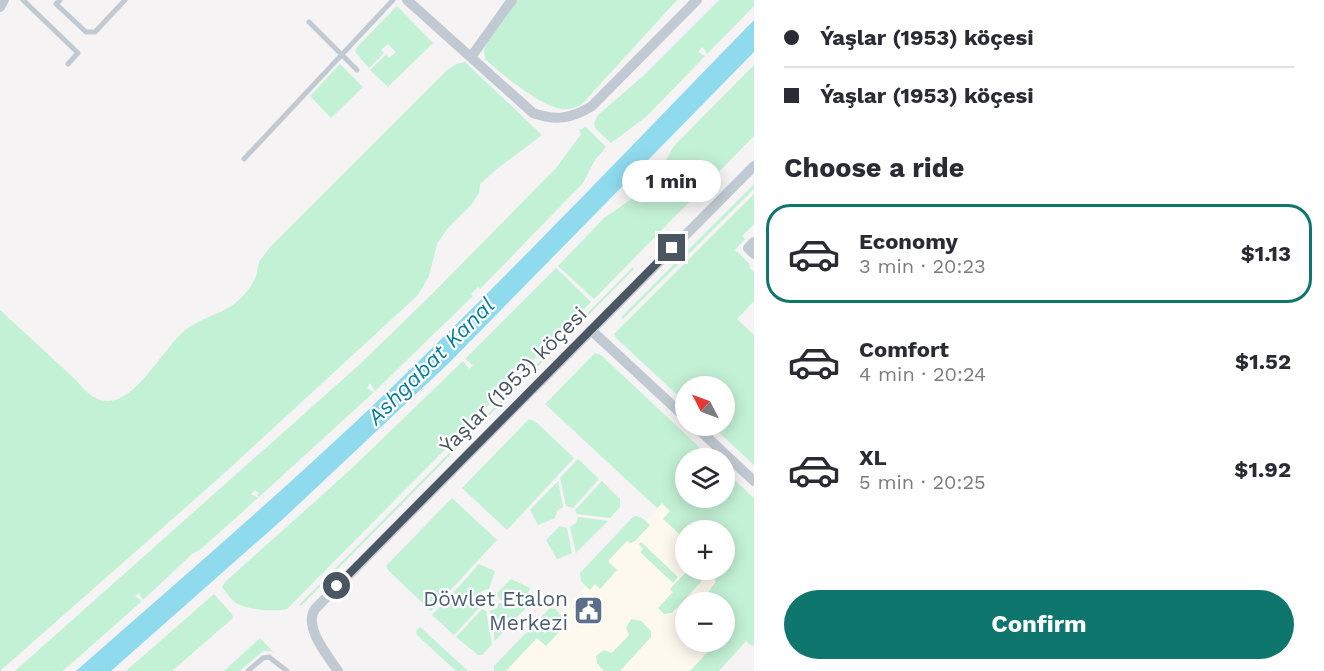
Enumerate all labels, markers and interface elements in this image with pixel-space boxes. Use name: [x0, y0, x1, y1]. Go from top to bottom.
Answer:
text: Ýaşlar (1953) köçesi: [820, 25, 1034, 50]
text: Ýaşlar (1953) köçesi: [820, 83, 1034, 108]
text: Choose a ride: [784, 152, 964, 184]
callout: 1 min: [622, 161, 722, 203]
text: 1 min: [646, 169, 697, 193]
icon: car: [787, 227, 841, 281]
text: Economy: [859, 229, 958, 254]
route end: [658, 234, 685, 261]
text: $1.13: [1241, 241, 1291, 266]
text: 3 min · 20:23: [859, 254, 986, 278]
water label: Ashgabat Kanal: [362, 292, 500, 430]
street label: Ýaşlar (1953) köçesi: [434, 301, 592, 459]
icon: car: [787, 335, 841, 389]
text: Comfort: [859, 337, 949, 362]
text: $1.52: [1235, 349, 1291, 374]
text: 4 min · 20:24: [859, 362, 986, 386]
north arrow: [675, 376, 735, 436]
map controls: [675, 376, 735, 652]
icon: car: [787, 443, 841, 497]
text: XL: [859, 445, 887, 470]
button: layers: [675, 448, 735, 508]
text: $1.92: [1234, 457, 1291, 482]
text: 5 min · 20:25: [859, 470, 986, 494]
button: +: [675, 520, 735, 580]
route start: [323, 572, 350, 599]
place label: Döwlet Etalon Merkezi: [423, 586, 568, 635]
button: Confirm: [784, 590, 1294, 659]
button: −: [675, 592, 735, 652]
public building icon: Döwlet Etalon Merkezi: [573, 594, 605, 626]

